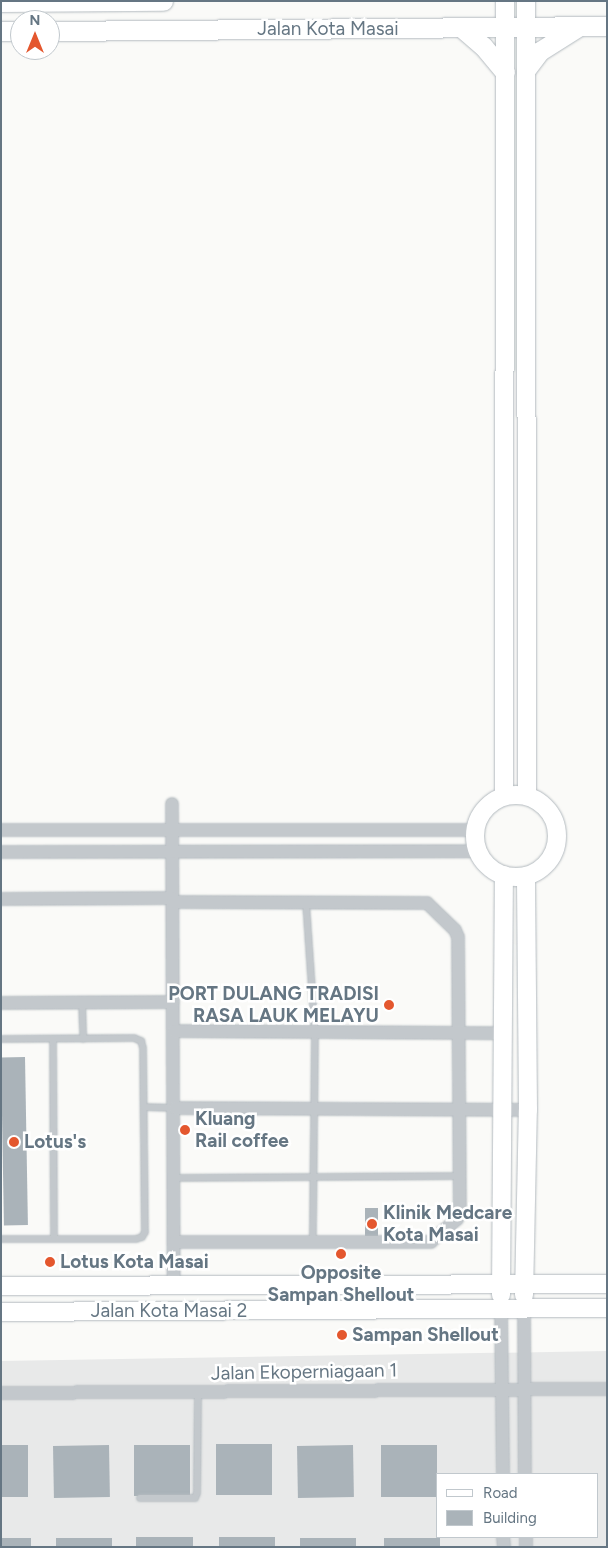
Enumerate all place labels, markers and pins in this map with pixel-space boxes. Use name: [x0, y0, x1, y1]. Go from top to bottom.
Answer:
place label: PORT DULANG TRADISI RASA LAUK MELAYU: [168, 983, 379, 1027]
marker: PORT DULANG TRADISI RASA LAUK MELAYU: [383, 999, 395, 1011]
place label: Kluang Rail coffee: [195, 1108, 289, 1152]
marker: Kluang Rail coffee: [179, 1124, 191, 1136]
place label: Lotus's: [24, 1131, 86, 1153]
marker: Lotus's: [8, 1136, 20, 1148]
place label: Klinik Medcare Kota Masai: [383, 1202, 512, 1246]
marker: Klinik Medcare Kota Masai: [365, 1217, 379, 1231]
marker: Opposite Sampan Shellout: [335, 1248, 347, 1260]
place label: Lotus Kota Masai: [60, 1251, 209, 1273]
marker: Lotus Kota Masai: [44, 1256, 56, 1268]
place label: Opposite Sampan Shellout: [268, 1262, 414, 1306]
place label: Sampan Shellout: [352, 1324, 499, 1346]
marker: Sampan Shellout: [336, 1329, 348, 1341]

